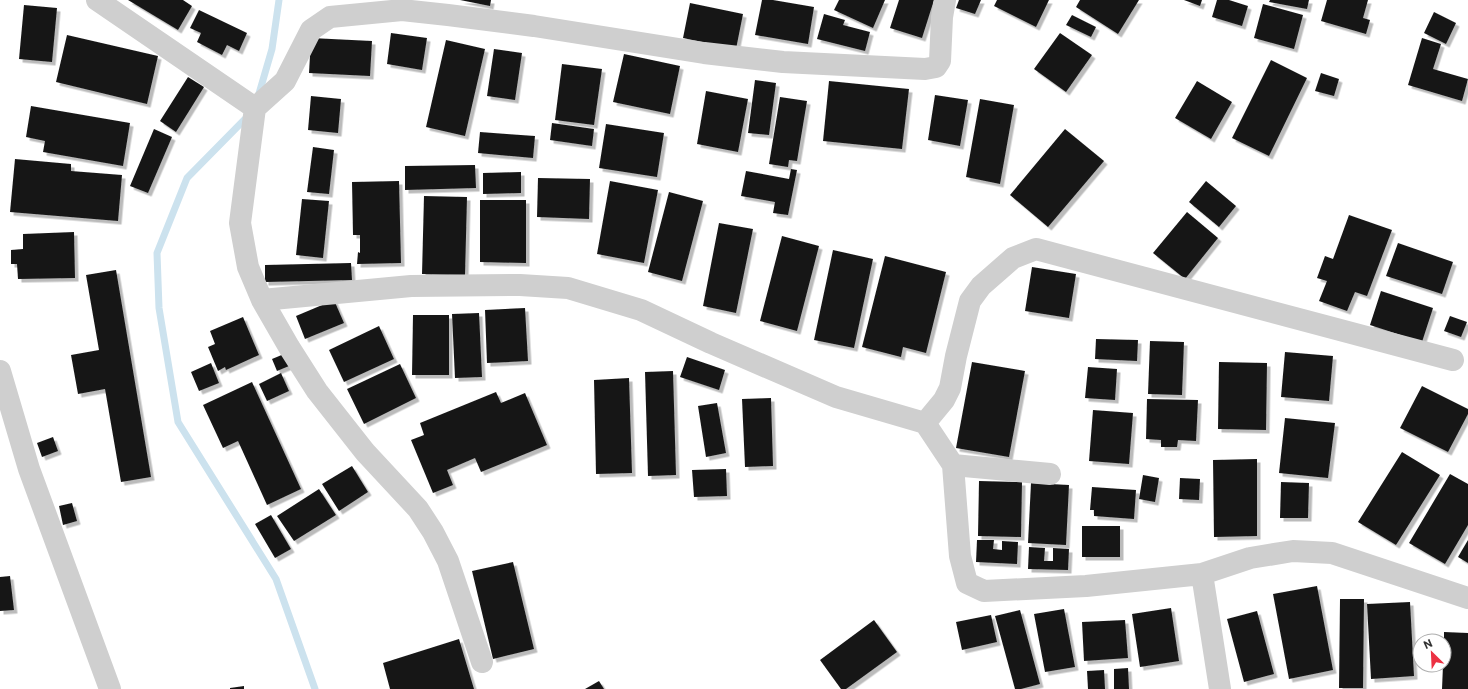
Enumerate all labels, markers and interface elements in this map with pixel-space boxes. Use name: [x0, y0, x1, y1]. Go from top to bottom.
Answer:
north arrow: [1412, 633, 1452, 673]
text: N: [1421, 636, 1434, 651]

